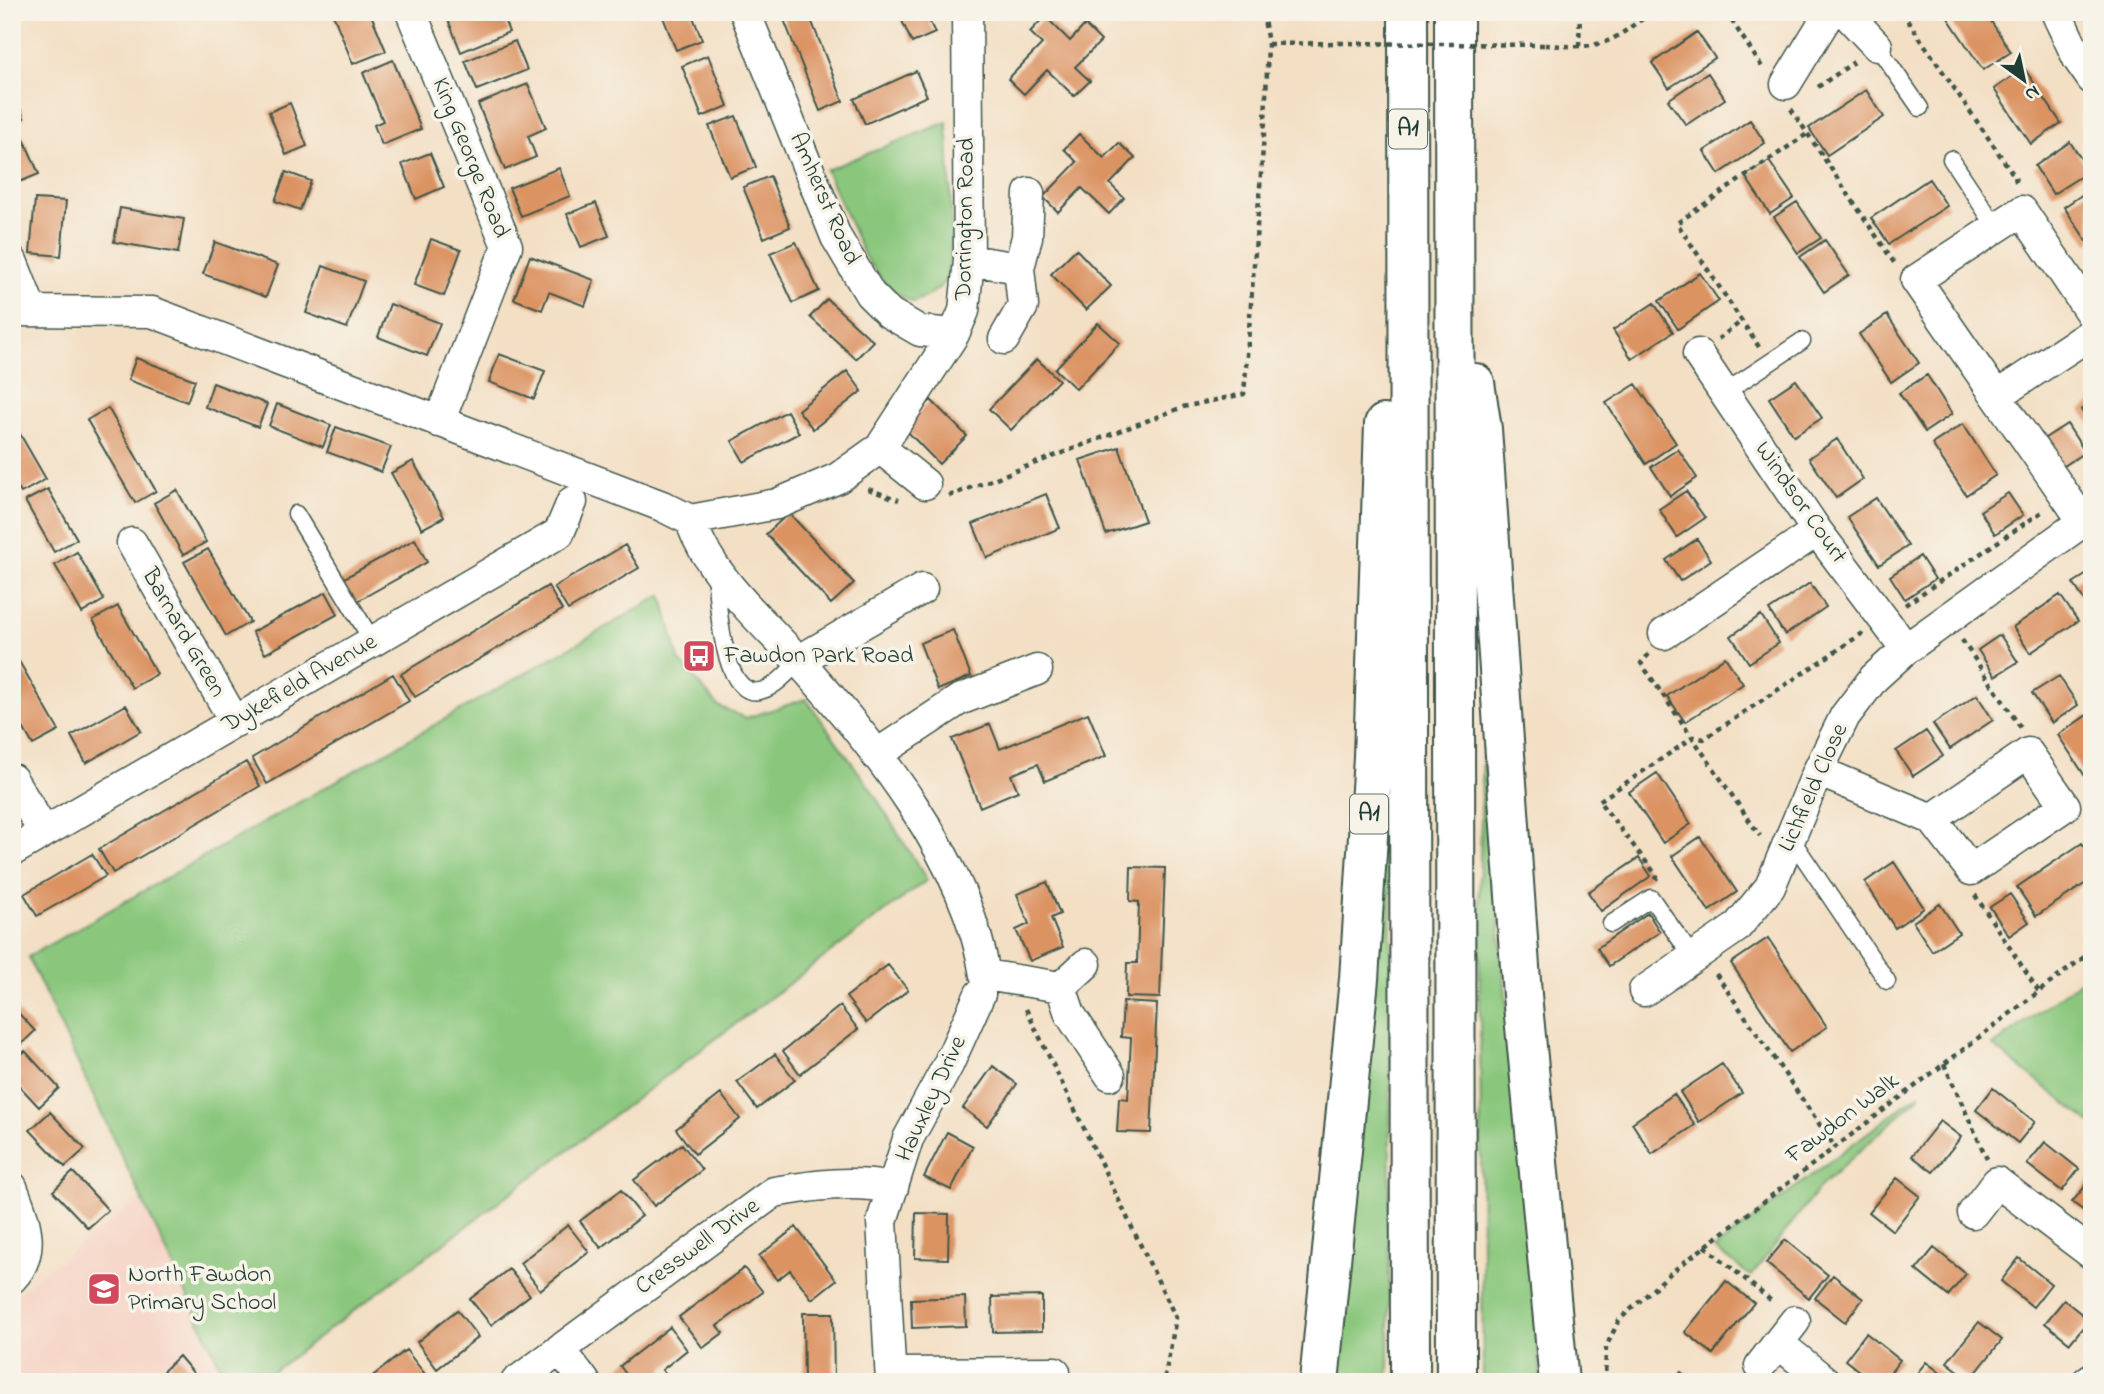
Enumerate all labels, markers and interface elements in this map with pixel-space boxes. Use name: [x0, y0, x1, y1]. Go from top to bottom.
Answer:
north arrow: [1988, 46, 2058, 116]
street label: King George Road: [422, 73, 518, 244]
text: N: [2019, 77, 2045, 107]
road number: A1: [1389, 110, 1427, 148]
street label: Amherst Road: [779, 127, 869, 271]
street label: Dorrington Road: [947, 137, 985, 302]
street label: Windsor Court: [1745, 435, 1855, 571]
street label: Barnard Green: [131, 561, 234, 704]
street label: Dykefield Avenue: [215, 625, 385, 744]
bus stop icon: Fawdon Park Road: [680, 637, 718, 675]
place label: Fawdon Park Road: [723, 639, 914, 674]
street label: Lichfield Close: [1770, 718, 1858, 858]
road number: A1: [1350, 794, 1388, 834]
street label: Hauxley Drive: [887, 1030, 978, 1168]
street label: Fawdon Walk: [1778, 1064, 1907, 1174]
street label: Cresswell Drive: [628, 1190, 768, 1304]
place label: North Fawdon Primary School: [128, 1258, 276, 1322]
school or university icon: North Fawdon Primary School: [85, 1270, 123, 1308]

